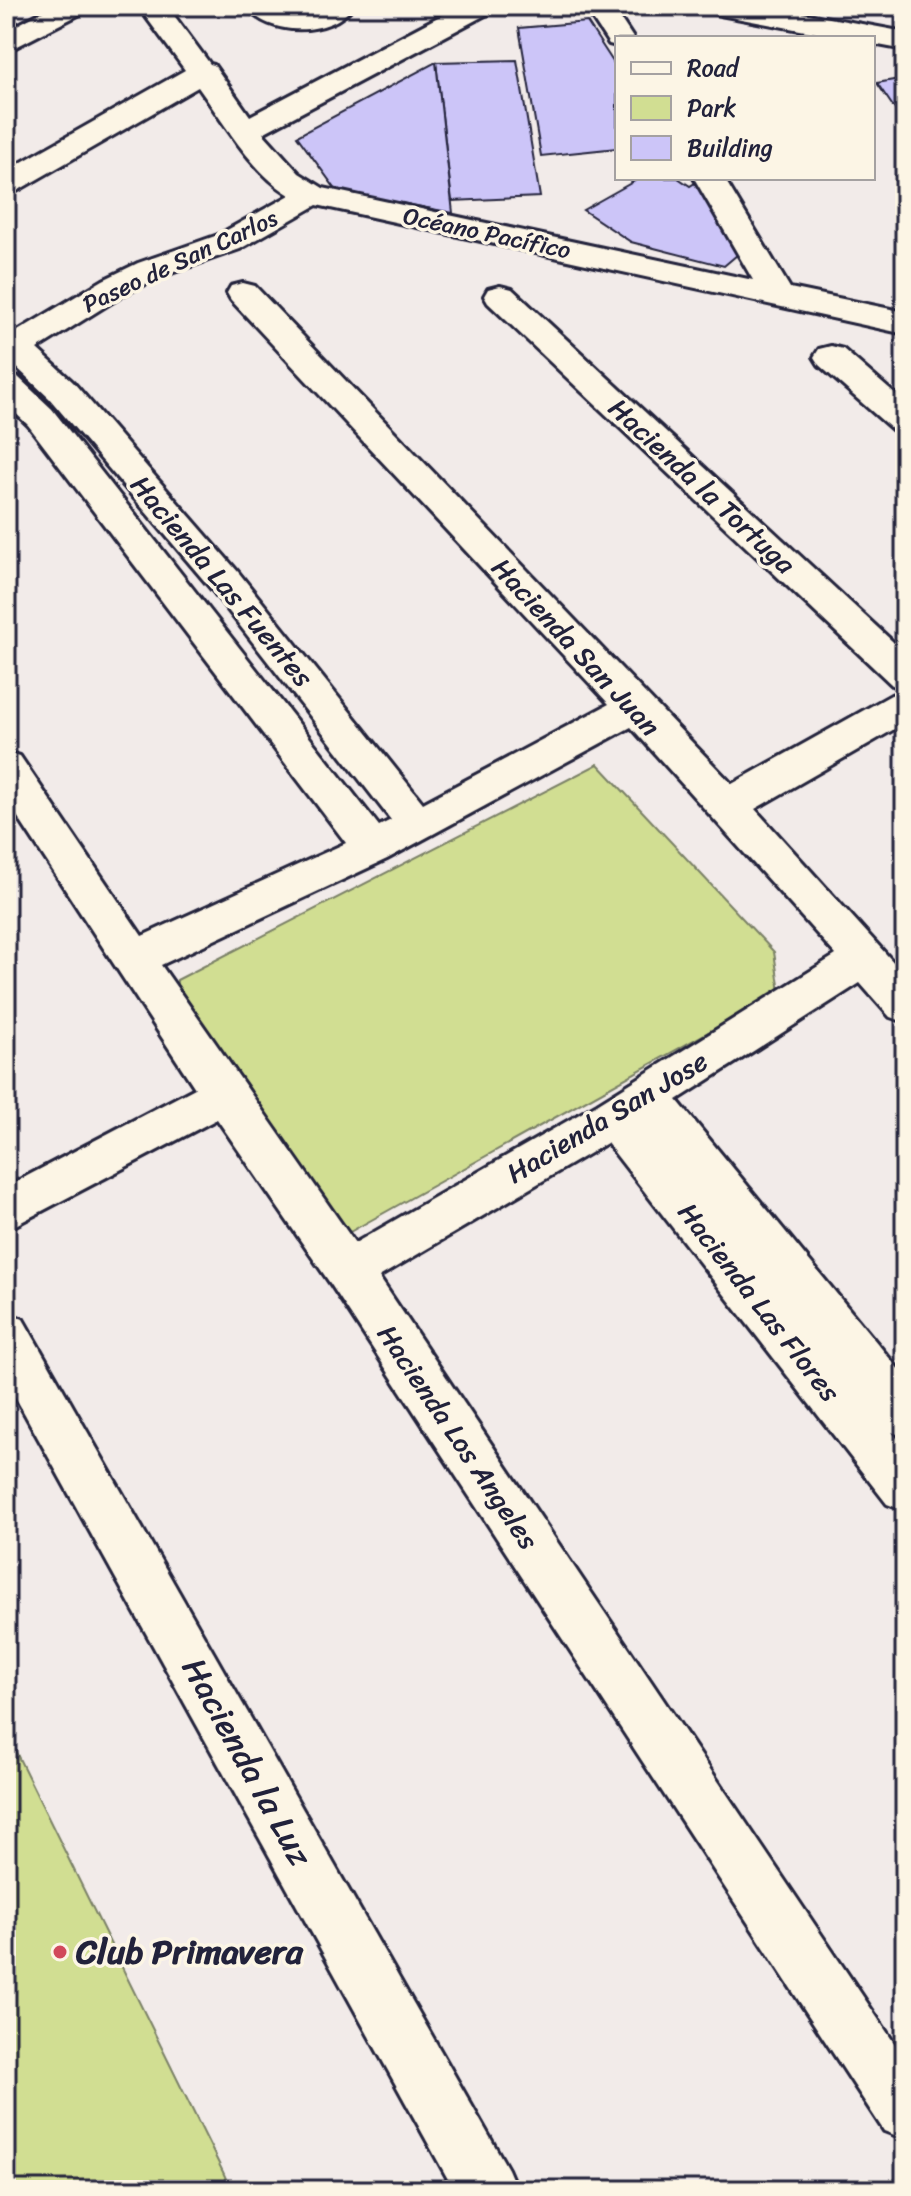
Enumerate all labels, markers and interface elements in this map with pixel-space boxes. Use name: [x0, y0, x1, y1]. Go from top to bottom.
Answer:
legend: [615, 36, 875, 180]
text: Road: [687, 47, 741, 89]
text: Park: [687, 87, 736, 129]
text: Building: [687, 127, 773, 169]
street label: Océano Pacífico: [399, 195, 575, 271]
street label: Paseo de San Carlos: [75, 197, 285, 325]
street label: Hacienda la Tortuga: [597, 385, 808, 587]
street label: Hacienda Las Fuentes: [118, 463, 326, 699]
street label: Hacienda San Juan: [479, 546, 673, 748]
street label: Hacienda San Jose: [496, 1037, 718, 1197]
street label: Hacienda Las Flores: [665, 1191, 853, 1413]
street label: Hacienda Los Angeles: [364, 1314, 552, 1560]
street label: Hacienda la Luz: [165, 1646, 330, 1879]
place label: Club Primavera: [75, 1922, 304, 1982]
marker: Club Primavera: [51, 1943, 69, 1961]

